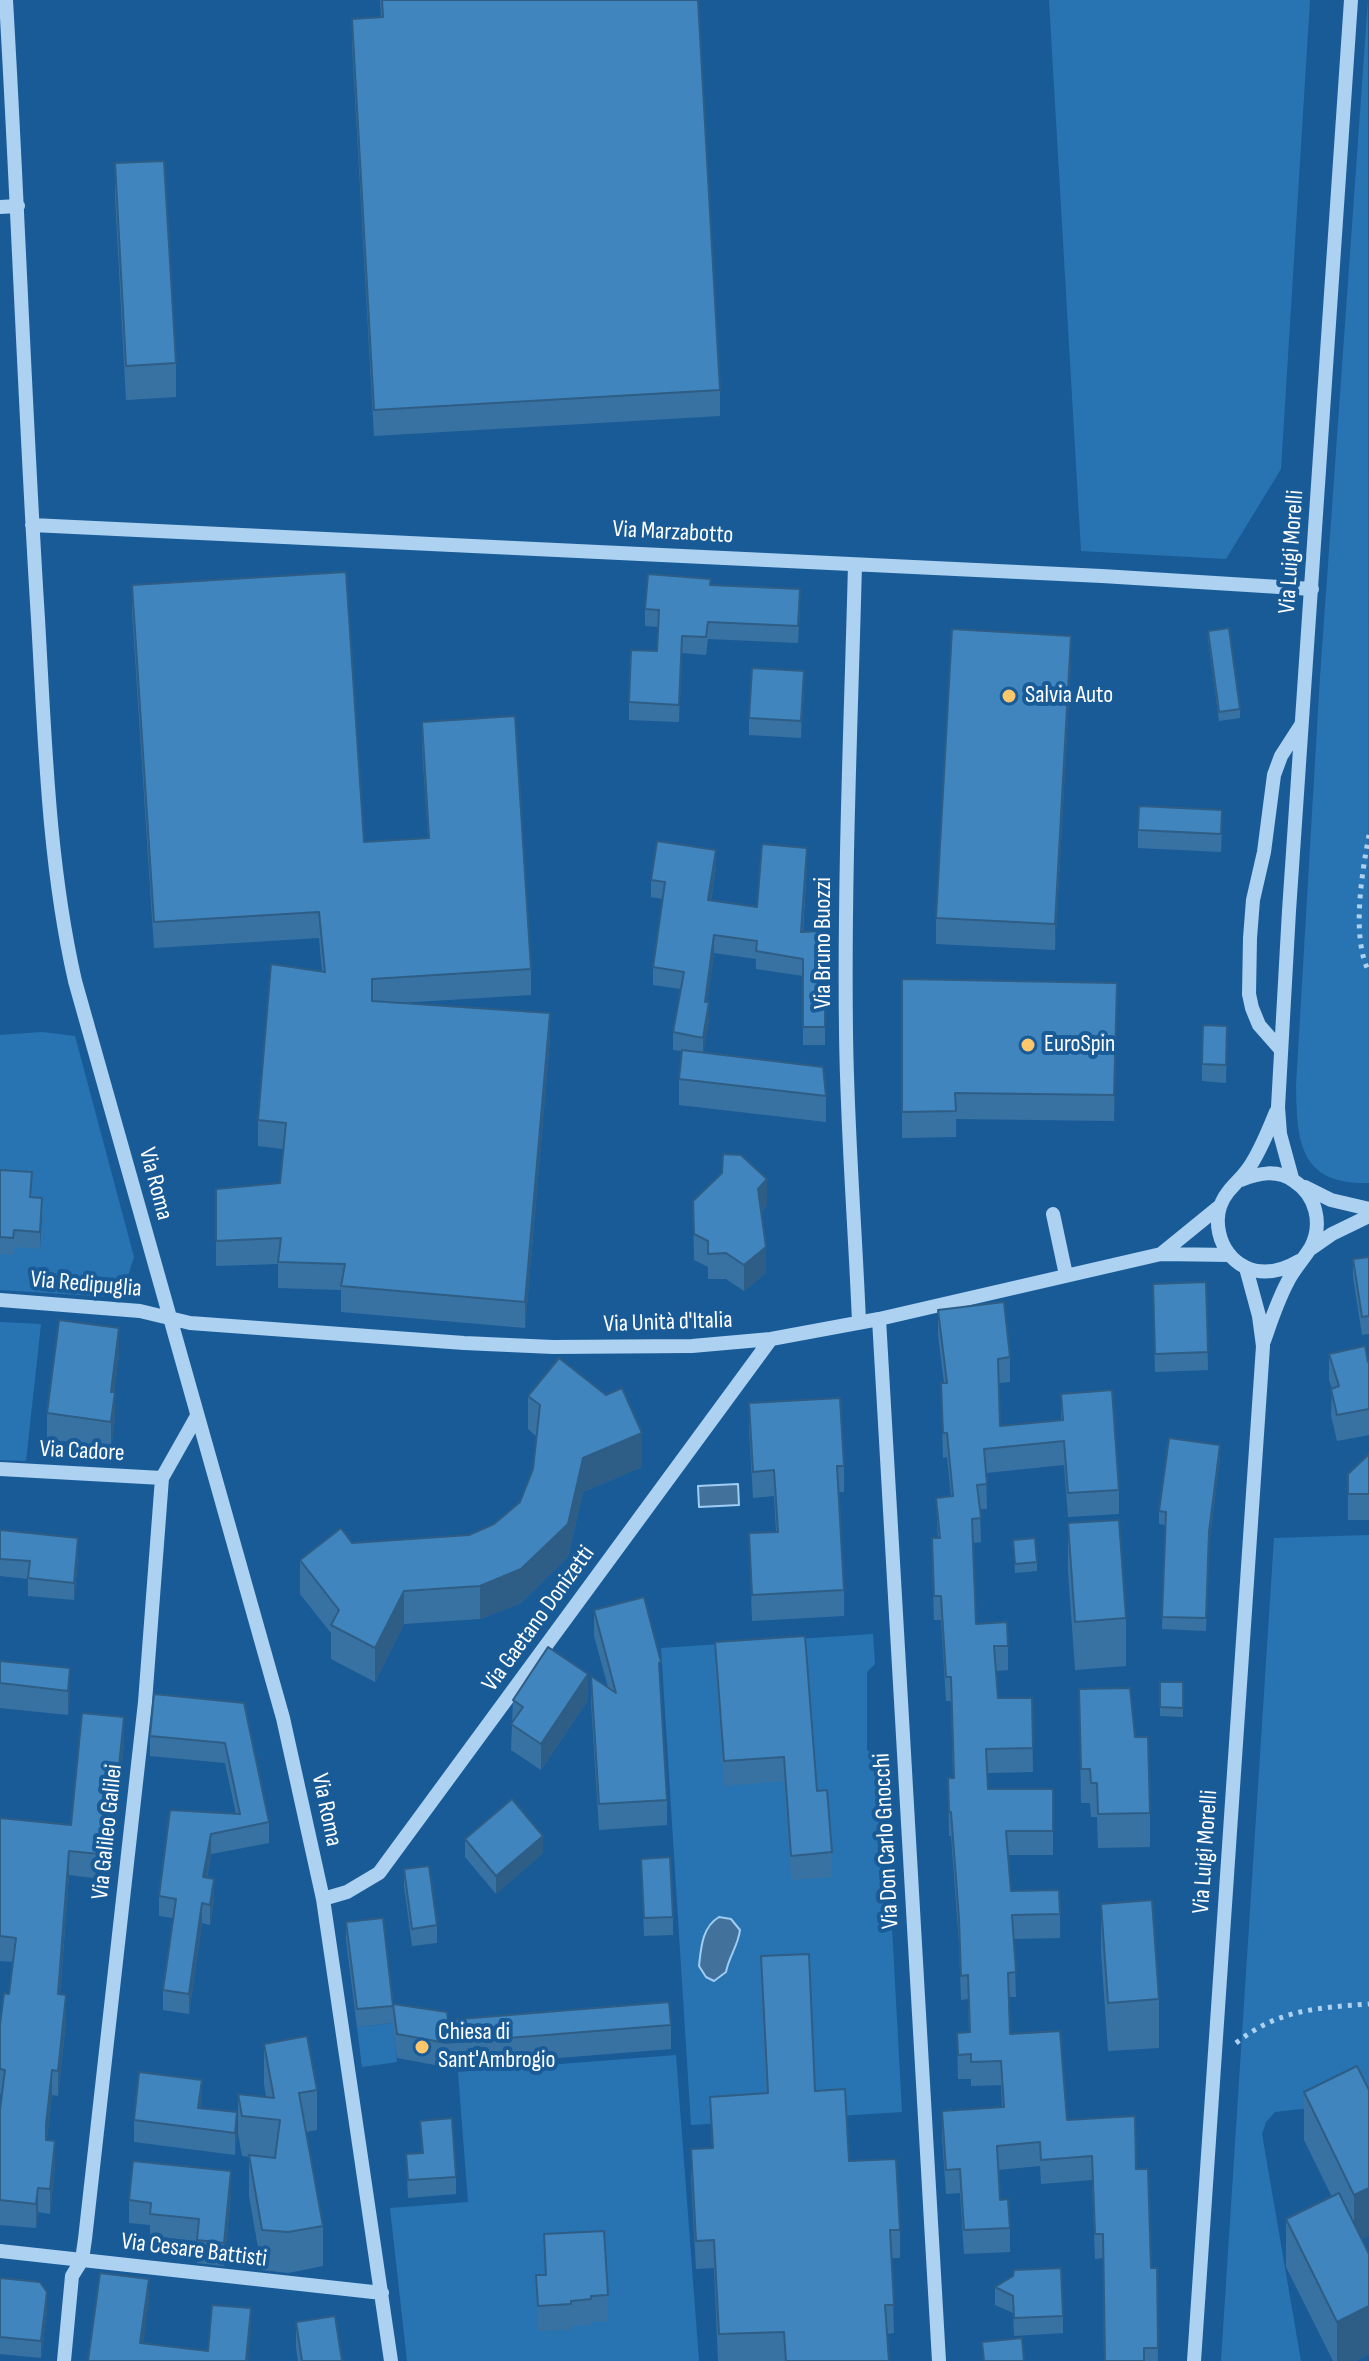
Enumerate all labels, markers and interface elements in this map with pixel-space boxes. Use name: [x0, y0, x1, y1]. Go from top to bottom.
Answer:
street label: Via Luigi Morelli: [1273, 489, 1311, 615]
street label: Via Marzabotto: [612, 515, 734, 551]
place label: Salvia Auto: [1025, 682, 1113, 710]
marker: Salvia Auto: [1000, 687, 1018, 705]
street label: Via Bruno Buozzi: [810, 877, 838, 1009]
place label: EuroSpin: [1044, 1031, 1115, 1059]
marker: EuroSpin: [1019, 1036, 1037, 1054]
street label: Via Roma: [132, 1145, 178, 1223]
street label: Via Redipuglia: [29, 1266, 143, 1304]
street label: Via Unità d'Italia: [603, 1306, 733, 1340]
street label: Via Cadore: [39, 1435, 125, 1469]
street label: Via Gaetano Donizetti: [477, 1541, 601, 1697]
street label: Via Don Carlo Gnocchi: [868, 1752, 906, 1930]
street label: Via Galileo Galilei: [87, 1763, 129, 1901]
street label: Via Roma: [304, 1771, 348, 1849]
street label: Via Luigi Morelli: [1187, 1789, 1225, 1915]
place label: Chiesa di Sant'Ambrogio: [438, 2019, 556, 2075]
marker: Chiesa di Sant'Ambrogio: [413, 2038, 431, 2056]
street label: Via Cesare Battisti: [119, 2228, 269, 2274]

